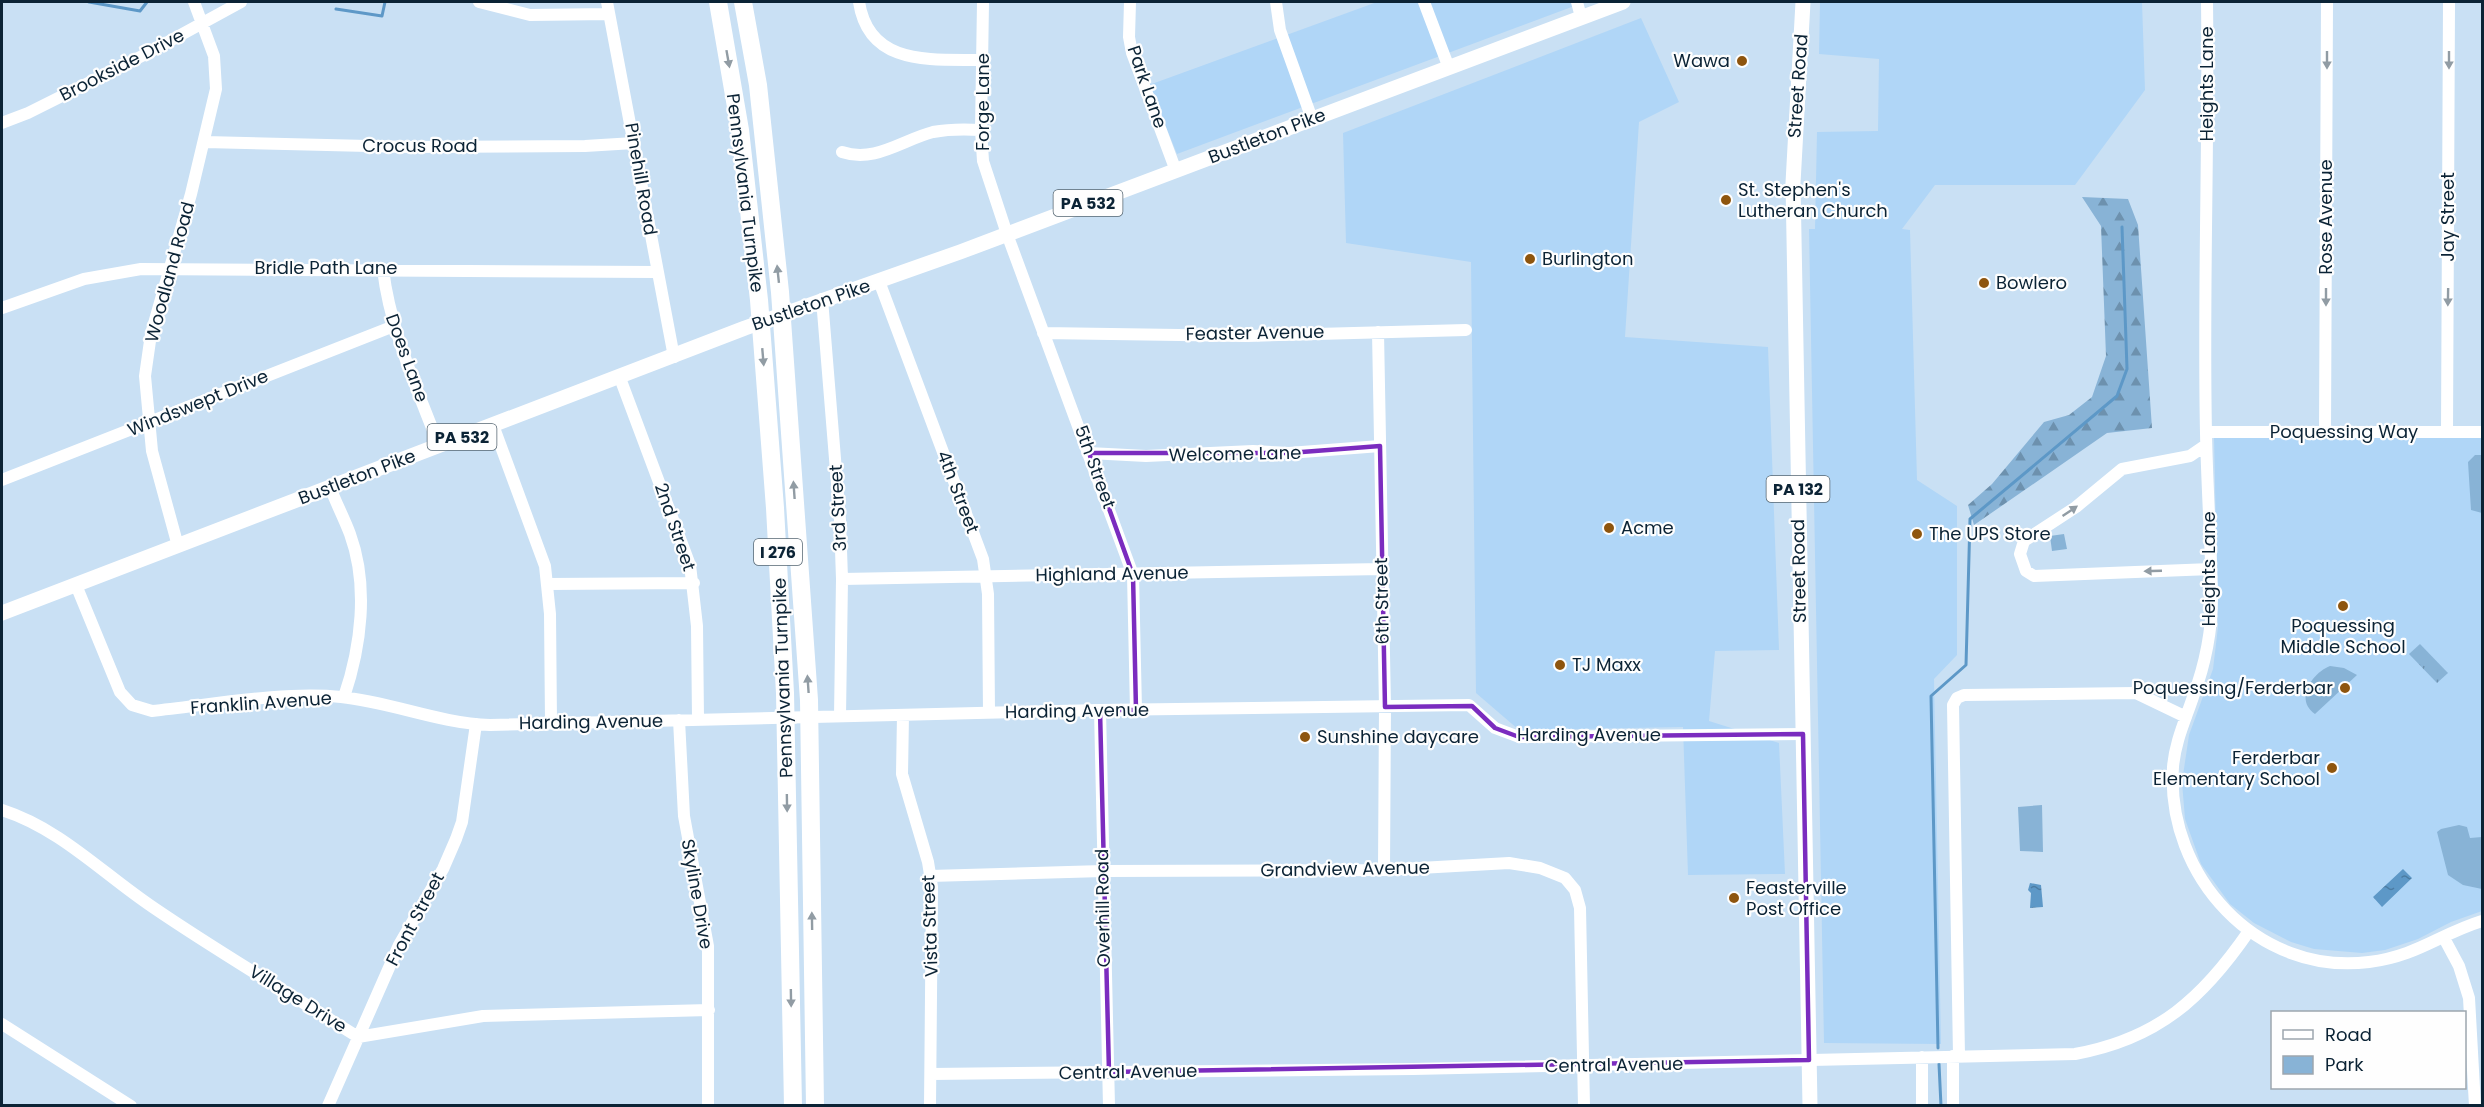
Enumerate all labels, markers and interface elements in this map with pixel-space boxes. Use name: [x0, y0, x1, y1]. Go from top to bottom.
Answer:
street label: Brookside Drive: [55, 22, 189, 107]
street label: Heights Lane: [2194, 26, 2219, 142]
street label: Street Road: [1781, 33, 1814, 139]
street label: Park Lane: [1122, 42, 1173, 132]
place label: Wawa: [1673, 48, 1730, 73]
one-way arrow: [723, 50, 732, 69]
one-way arrow: [2322, 50, 2332, 69]
one-way arrow: [2444, 50, 2454, 69]
street label: Forge Lane: [970, 53, 995, 151]
marker: Wawa: [1735, 54, 1749, 68]
street label: Pennsylvania Turnpike: [721, 92, 770, 294]
street label: Bustleton Pike: [1205, 102, 1329, 169]
street label: Pinehill Road: [619, 121, 664, 237]
street label: Crocus Road: [362, 133, 478, 158]
street label: Rose Avenue: [2313, 159, 2338, 275]
street label: Jay Street: [2435, 172, 2460, 262]
place label: St. Stephen's Lutheran Church: [1738, 177, 1888, 223]
road number: PA 532: [1054, 190, 1122, 216]
marker: St. Stephen's Lutheran Church: [1719, 193, 1733, 207]
street label: Woodland Road: [139, 199, 200, 345]
place label: Burlington: [1542, 246, 1633, 271]
marker: Burlington: [1523, 252, 1537, 266]
street label: Bridle Path Lane: [255, 255, 397, 280]
one-way arrow: [773, 265, 783, 284]
place label: Bowlero: [1996, 270, 2067, 295]
street label: Bustleton Pike: [748, 273, 873, 336]
marker: Bowlero: [1977, 276, 1991, 290]
one-way arrow: [2321, 287, 2331, 306]
one-way arrow: [2443, 287, 2453, 306]
street label: Does Lane: [380, 310, 435, 405]
street label: Feaster Avenue: [1185, 319, 1325, 346]
one-way arrow: [758, 347, 768, 366]
street label: Windswept Drive: [124, 363, 272, 442]
street label: Poquessing Way: [2270, 419, 2418, 444]
street label: 5th Street: [1069, 422, 1122, 512]
road number: PA 532: [428, 424, 496, 450]
street label: Welcome Lane: [1168, 440, 1302, 467]
street label: Bustleton Pike: [295, 443, 419, 510]
street label: 4th Street: [931, 447, 986, 537]
street label: 3rd Street: [823, 464, 852, 552]
road number: PA 132: [1766, 476, 1830, 502]
street label: 2nd Street: [649, 479, 702, 574]
one-way arrow: [790, 480, 799, 499]
one-way arrow: [2062, 505, 2078, 516]
street label: Heights Lane: [2196, 511, 2221, 627]
place label: Acme: [1621, 515, 1674, 540]
street label: Street Road: [1785, 519, 1812, 623]
marker: Acme: [1602, 521, 1616, 535]
place label: The UPS Store: [1929, 521, 2051, 546]
marker: The UPS Store: [1910, 527, 1924, 541]
road number: I 276: [754, 539, 802, 565]
street label: 6th Street: [1368, 557, 1395, 645]
street label: Highland Avenue: [1035, 560, 1189, 587]
one-way arrow: [2143, 567, 2162, 576]
street label: Pennsylvania Turnpike: [767, 577, 798, 779]
marker: Poquessing Middle School: [2336, 599, 2350, 613]
place label: Poquessing Middle School: [2280, 613, 2406, 659]
place label: TJ Maxx: [1572, 652, 1641, 677]
marker: TJ Maxx: [1553, 658, 1567, 672]
one-way arrow: [803, 675, 812, 694]
place label: Poquessing/Ferderbar: [2133, 675, 2333, 700]
marker: Poquessing/Ferderbar: [2338, 681, 2352, 695]
street label: Franklin Avenue: [190, 685, 332, 720]
street label: Harding Avenue: [1005, 697, 1149, 724]
street label: Harding Avenue: [519, 708, 663, 735]
street label: Harding Avenue: [1517, 722, 1661, 747]
place label: Sunshine daycare: [1317, 724, 1479, 749]
marker: Sunshine daycare: [1298, 730, 1312, 744]
place label: Ferderbar Elementary School: [2153, 745, 2320, 791]
marker: Ferderbar Elementary School: [2325, 761, 2339, 775]
one-way arrow: [782, 794, 792, 813]
street label: Skyline Drive: [676, 837, 719, 951]
street label: Overhill Road: [1089, 849, 1116, 967]
street label: Grandview Avenue: [1260, 855, 1430, 882]
street label: Front Street: [379, 867, 450, 970]
street label: Vista Street: [915, 874, 944, 978]
place label: Feasterville Post Office: [1746, 875, 1847, 921]
marker: Feasterville Post Office: [1727, 891, 1741, 905]
one-way arrow: [808, 912, 817, 931]
street label: Village Drive: [245, 959, 352, 1039]
one-way arrow: [786, 989, 796, 1008]
legend: [2271, 1011, 2466, 1089]
text: Road: [2325, 1022, 2372, 1047]
street label: Central Avenue: [1544, 1051, 1684, 1078]
text: Park: [2325, 1052, 2364, 1077]
street label: Central Avenue: [1058, 1058, 1198, 1085]

